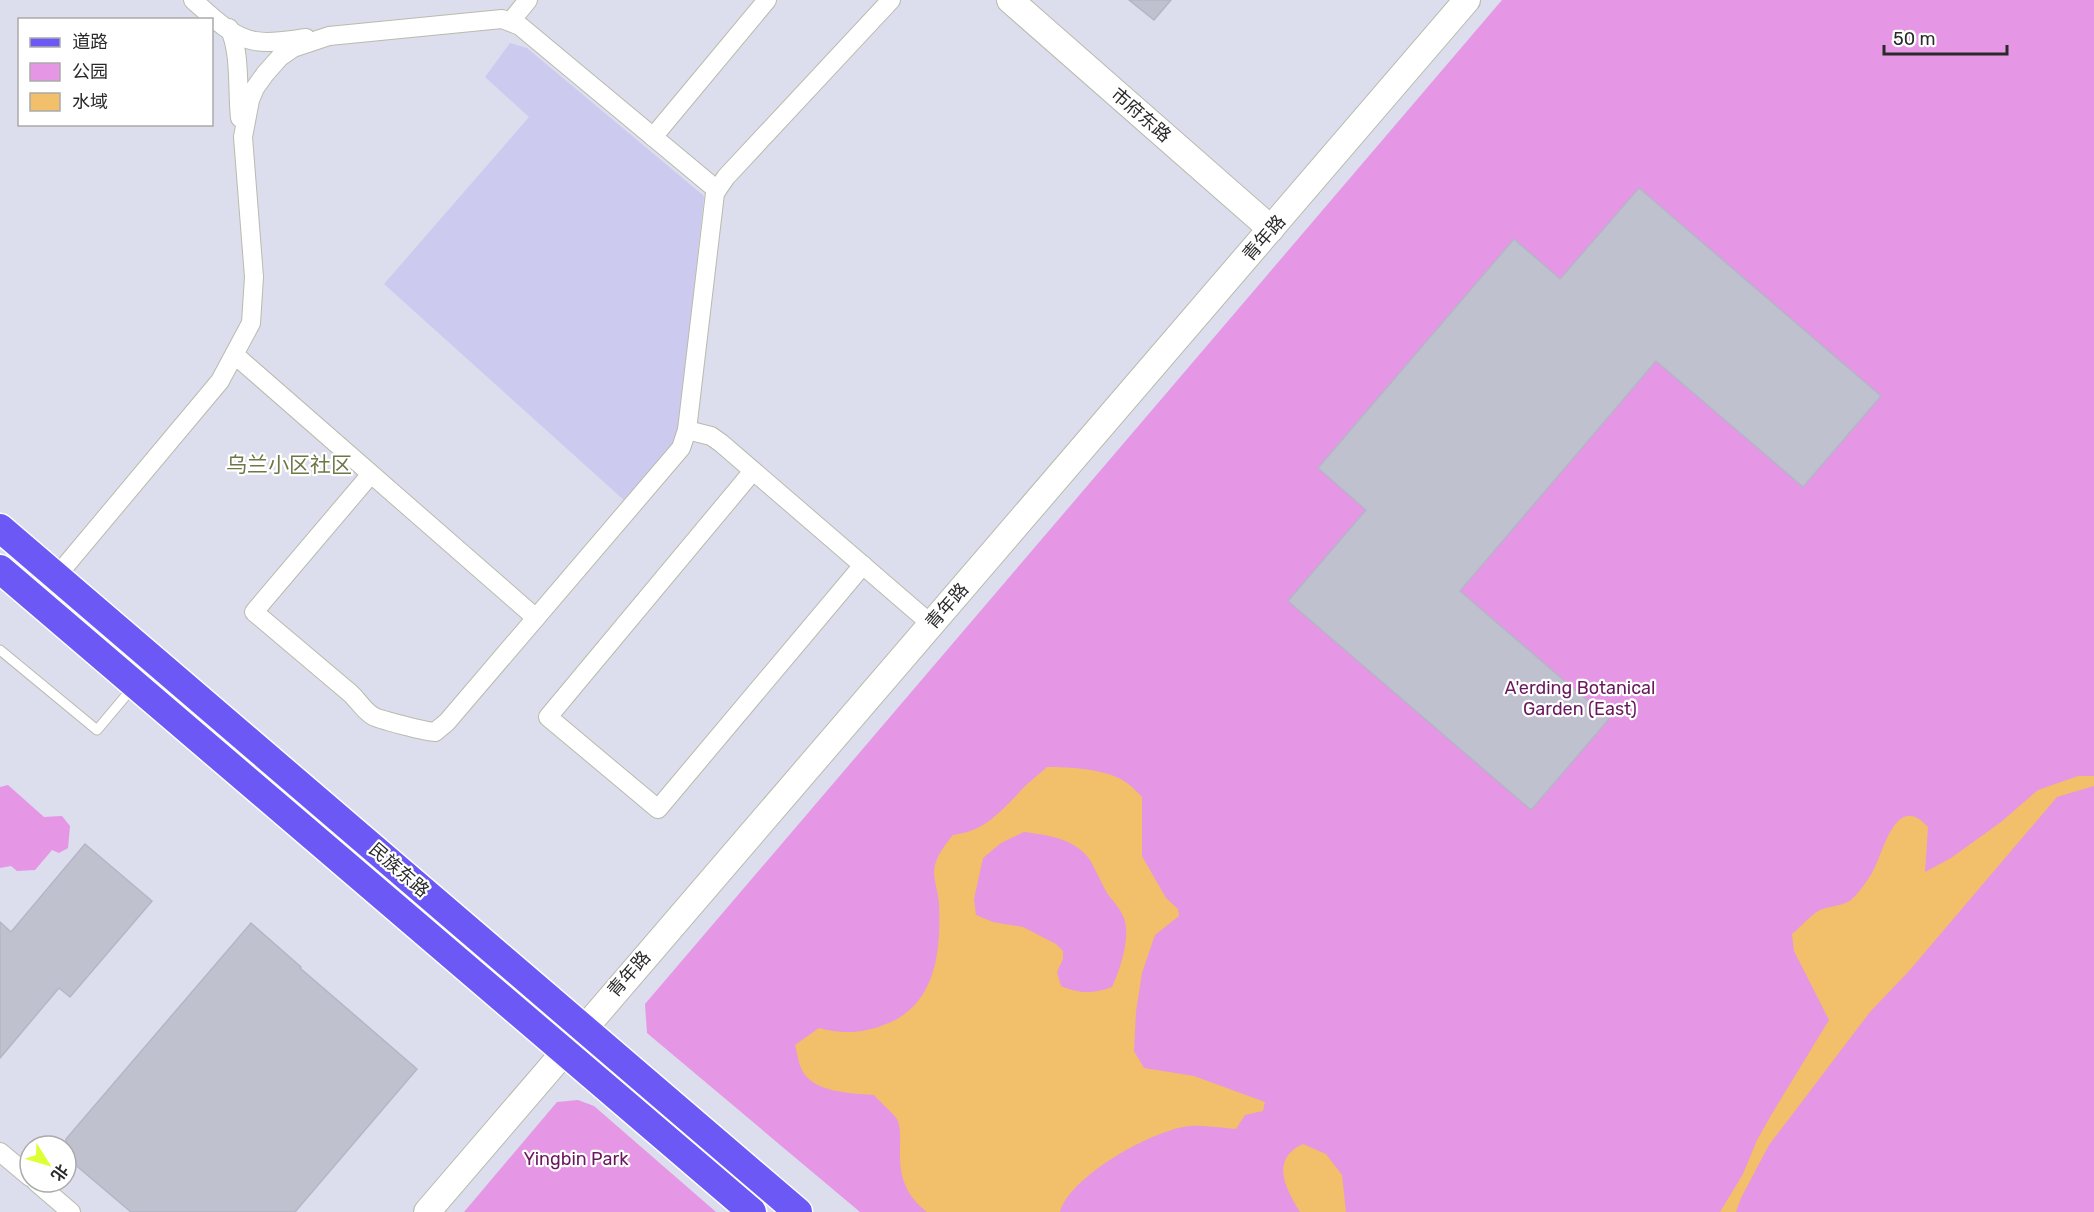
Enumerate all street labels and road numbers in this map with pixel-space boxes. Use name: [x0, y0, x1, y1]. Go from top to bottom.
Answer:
street label: 市府东路: [1107, 83, 1175, 147]
street label: 青年路: [1238, 210, 1290, 266]
street label: 青年路: [921, 578, 973, 634]
street label: 民族东路: [365, 838, 433, 902]
street label: 青年路: [603, 946, 655, 1002]

